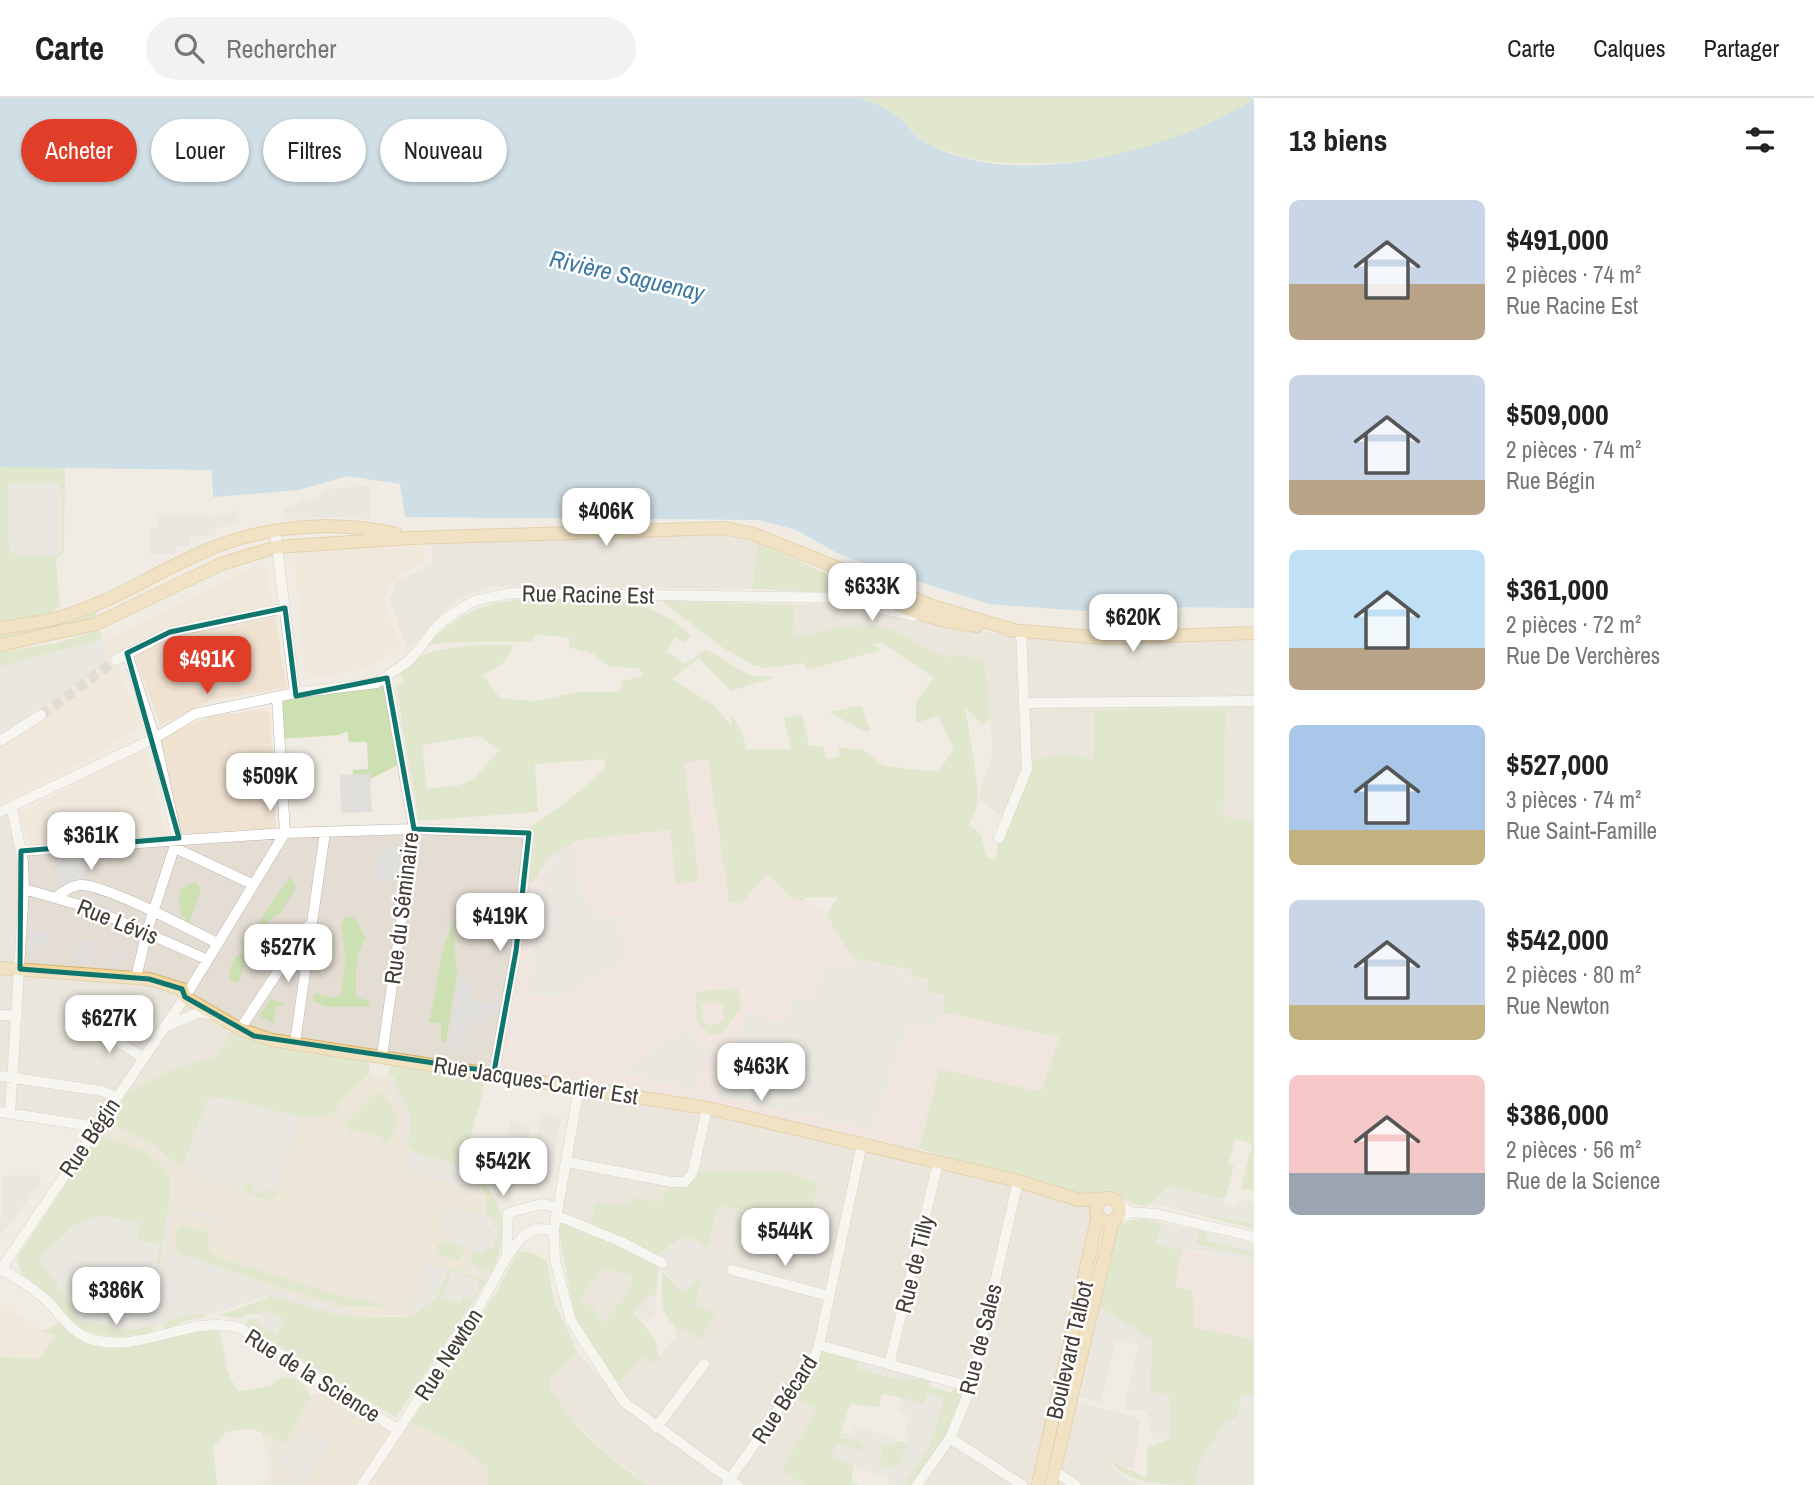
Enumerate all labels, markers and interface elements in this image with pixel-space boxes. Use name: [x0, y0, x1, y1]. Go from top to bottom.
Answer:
search box: [146, 17, 636, 80]
text: Carte: [35, 26, 104, 70]
icon: search: [170, 29, 208, 67]
text: Rechercher: [226, 31, 336, 66]
text: Carte: [1507, 32, 1555, 64]
text: Calques: [1593, 32, 1666, 64]
text: Partager: [1704, 32, 1779, 64]
chip: Acheter: [21, 119, 137, 182]
chip: Louer: [151, 119, 249, 182]
chip: Filtres: [263, 119, 366, 182]
chip: Nouveau: [380, 119, 507, 182]
text: 13 biens: [1289, 120, 1387, 160]
icon: filters: [1741, 121, 1779, 159]
text: $491,000: [1506, 219, 1609, 259]
icon: home: [1345, 228, 1429, 312]
water label: Rivière Saguenay: [547, 242, 708, 309]
text: 2 pièces · 74 m²: [1506, 259, 1641, 290]
text: Rue Racine Est: [1506, 290, 1638, 321]
text: $509,000: [1506, 394, 1609, 434]
icon: home: [1345, 403, 1429, 487]
text: 2 pièces · 74 m²: [1506, 434, 1641, 465]
text: Rue Bégin: [1506, 465, 1595, 496]
pin: $406K: [557, 489, 655, 548]
text: $406K: [578, 495, 634, 526]
pin: $633K: [823, 564, 921, 623]
text: $361,000: [1506, 569, 1609, 609]
text: $633K: [844, 570, 900, 601]
street label: Rue Racine Est: [522, 577, 654, 611]
icon: home: [1345, 578, 1429, 662]
pin: $620K: [1084, 594, 1182, 654]
text: $620K: [1105, 601, 1161, 632]
text: 2 pièces · 72 m²: [1506, 609, 1641, 640]
pin: $491K: [158, 636, 256, 696]
text: Rue De Verchères: [1506, 640, 1660, 671]
text: $491K: [179, 643, 235, 674]
text: $527,000: [1506, 744, 1609, 784]
icon: home: [1345, 753, 1429, 837]
pin: $509K: [221, 754, 319, 813]
text: $509K: [242, 760, 298, 791]
text: 3 pièces · 74 m²: [1506, 784, 1641, 815]
pin: $361K: [42, 812, 140, 872]
text: Rue Saint-Famille: [1506, 815, 1657, 846]
text: $361K: [63, 819, 119, 850]
street label: Rue du Séminaire: [376, 830, 426, 986]
street label: Rue Lévis: [73, 891, 163, 951]
pin: $419K: [451, 894, 549, 953]
text: $419K: [472, 900, 528, 931]
text: $542,000: [1506, 919, 1609, 959]
pin: $527K: [239, 924, 337, 984]
icon: home: [1345, 928, 1429, 1012]
text: $527K: [260, 931, 316, 962]
text: 2 pièces · 80 m²: [1506, 959, 1641, 990]
text: Rue Newton: [1506, 990, 1610, 1021]
pin: $627K: [60, 996, 158, 1055]
text: $627K: [81, 1002, 137, 1033]
pin: $463K: [712, 1044, 810, 1103]
street label: Rue Jacques-Cartier Est: [432, 1049, 640, 1111]
text: $463K: [733, 1050, 789, 1081]
street label: Rue Bégin: [51, 1091, 127, 1183]
text: $386,000: [1506, 1094, 1609, 1134]
icon: home: [1345, 1103, 1429, 1187]
text: 2 pièces · 56 m²: [1506, 1134, 1641, 1165]
pin: $542K: [454, 1138, 552, 1198]
text: $542K: [475, 1145, 531, 1176]
text: Rue de la Science: [1506, 1165, 1660, 1196]
pin: $544K: [736, 1208, 834, 1268]
street label: Rue de Tilly: [887, 1211, 941, 1316]
text: $544K: [757, 1215, 813, 1246]
pin: $386K: [67, 1268, 165, 1327]
text: $386K: [88, 1274, 144, 1305]
street label: Boulevard Talbot: [1038, 1278, 1100, 1422]
street label: Rue de Sales: [951, 1280, 1009, 1398]
street label: Rue Newton: [407, 1302, 489, 1406]
street label: Rue de la Science: [239, 1321, 387, 1429]
street label: Rue Bécard: [744, 1349, 824, 1449]

